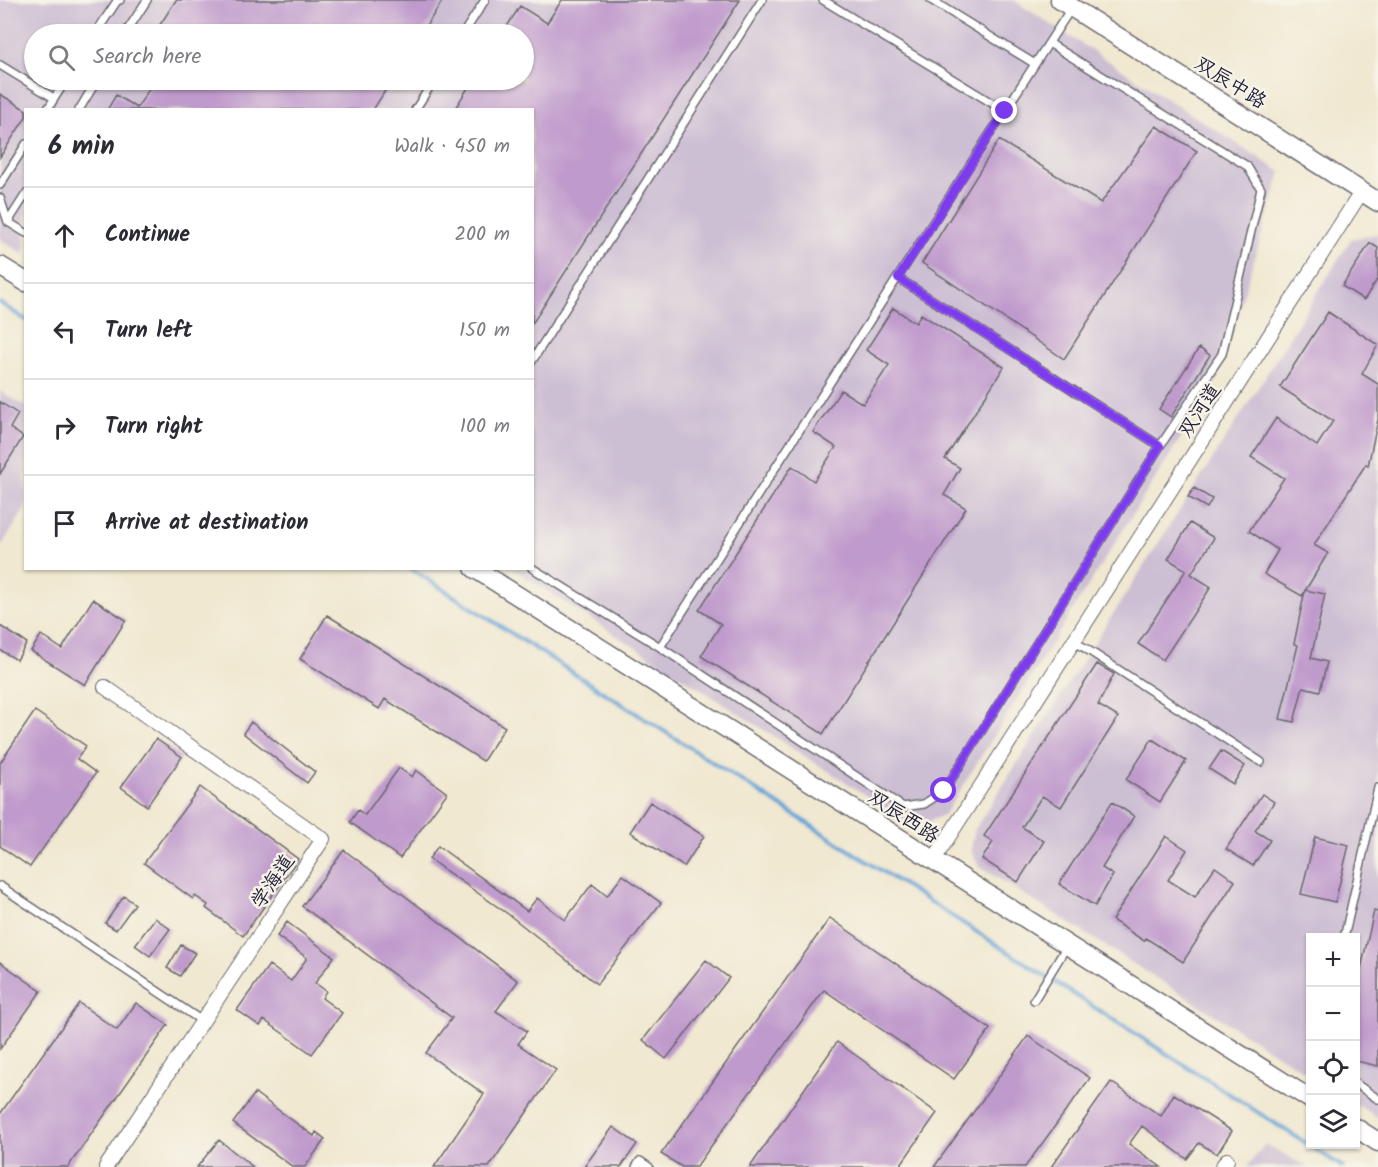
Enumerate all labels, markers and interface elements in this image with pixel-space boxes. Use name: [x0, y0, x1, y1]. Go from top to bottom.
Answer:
search box: [24, 24, 534, 90]
text: Search here: [93, 40, 201, 75]
icon: search: [45, 41, 78, 74]
street label: 双辰中路: [1188, 49, 1273, 119]
route end: [991, 97, 1017, 123]
text: 6 min: [48, 126, 115, 168]
text: Walk · 450 m: [394, 131, 510, 163]
text: Continue: [105, 218, 190, 253]
icon: ahead: [48, 219, 81, 252]
text: 200 m: [454, 219, 510, 251]
text: Turn left: [105, 314, 192, 349]
icon: left: [48, 315, 81, 348]
text: 150 m: [459, 315, 510, 347]
street label: 双河道: [1171, 377, 1230, 445]
text: Turn right: [105, 410, 203, 445]
icon: right: [48, 411, 81, 444]
text: 100 m: [460, 411, 510, 443]
text: Arrive at destination: [105, 506, 308, 541]
icon: arrive: [48, 507, 81, 540]
route start: [930, 777, 956, 803]
street label: 双辰西路: [861, 782, 946, 853]
street label: 学海道: [244, 848, 304, 916]
map controls: [1306, 933, 1360, 1149]
button: +: [1306, 933, 1360, 987]
button: −: [1306, 987, 1360, 1041]
button: locate: [1306, 1041, 1360, 1095]
button: layers: [1306, 1095, 1360, 1149]

